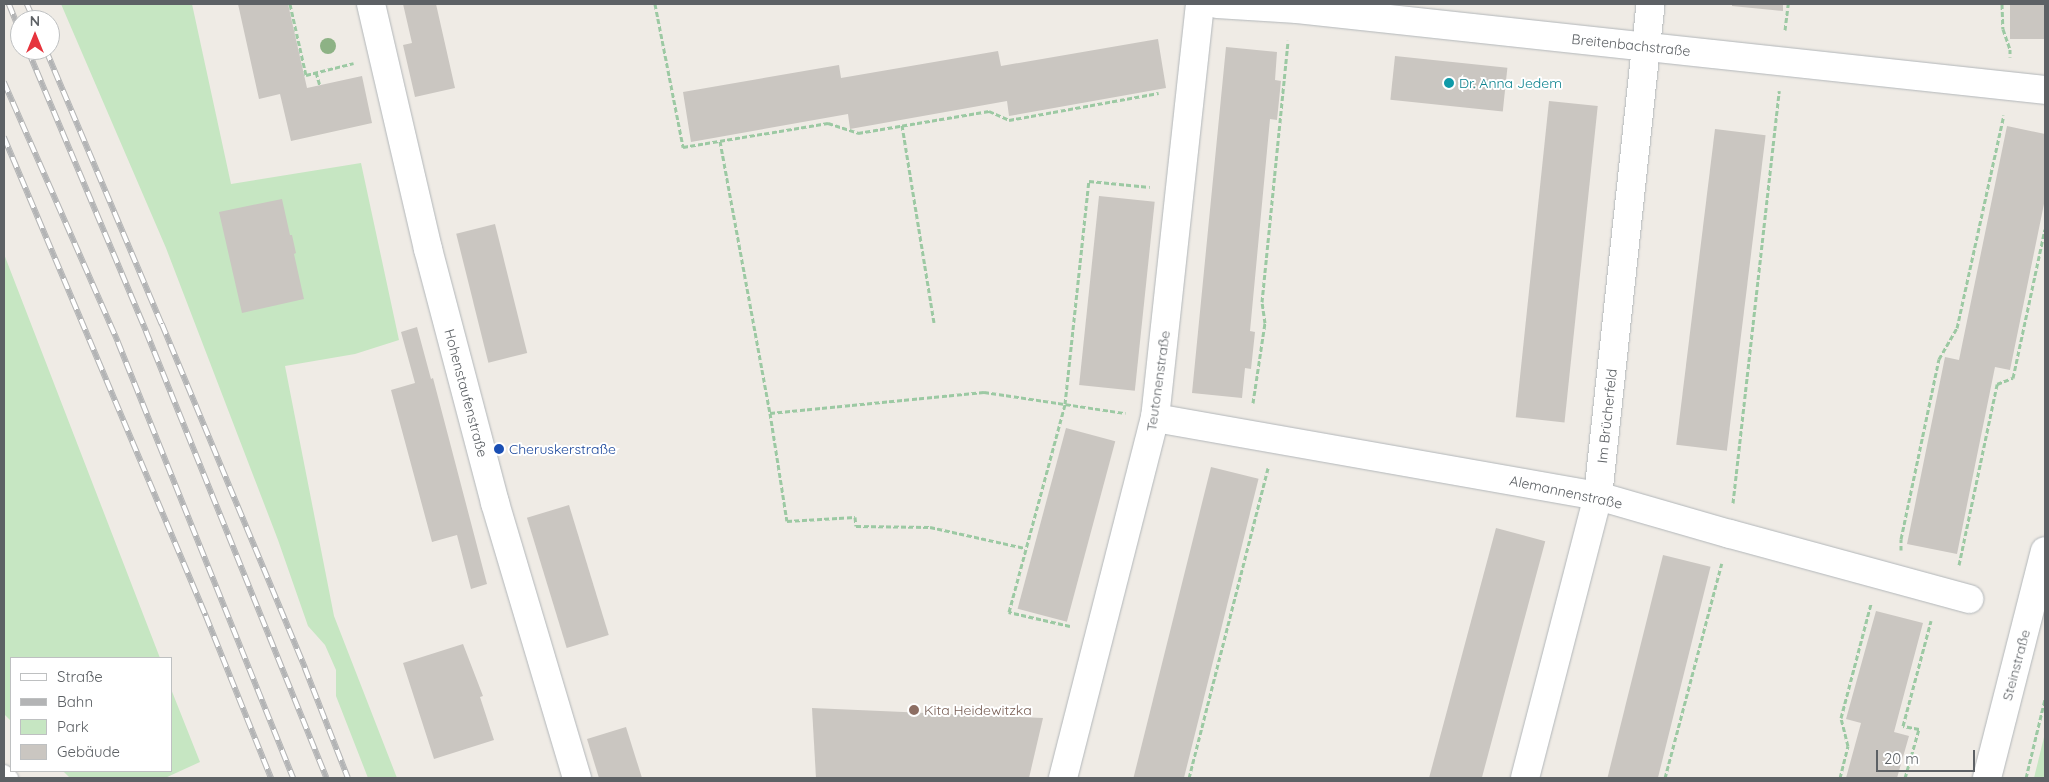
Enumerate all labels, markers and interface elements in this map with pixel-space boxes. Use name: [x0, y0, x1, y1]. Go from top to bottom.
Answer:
north arrow: [10, 10, 60, 60]
text: N: [30, 12, 40, 30]
street label: Breitenbachstraße: [1571, 30, 1691, 60]
place label: Dr. Anna Jedem: [1459, 75, 1562, 91]
marker: Dr. Anna Jedem: [1443, 77, 1455, 89]
street label: Hohenstaufenstraße: [441, 327, 491, 459]
street label: Teutonenstraße: [1143, 330, 1173, 432]
street label: Im Brücherfeld: [1594, 368, 1620, 464]
place label: Cheruskerstraße: [509, 441, 616, 457]
marker: Cheruskerstraße: [493, 443, 505, 455]
street label: Alemannenstraße: [1508, 472, 1624, 512]
street label: Steinstraße: [1998, 628, 2034, 702]
legend: [10, 657, 172, 772]
text: Straße: [57, 667, 103, 686]
text: Bahn: [57, 692, 93, 711]
place label: Kita Heidewitzka: [924, 702, 1032, 718]
marker: Kita Heidewitzka: [908, 704, 920, 716]
text: Park: [57, 717, 89, 736]
scale bar: [1879, 740, 1978, 772]
text: Gebäude: [57, 742, 120, 761]
text: 20 m: [1884, 749, 1919, 768]

